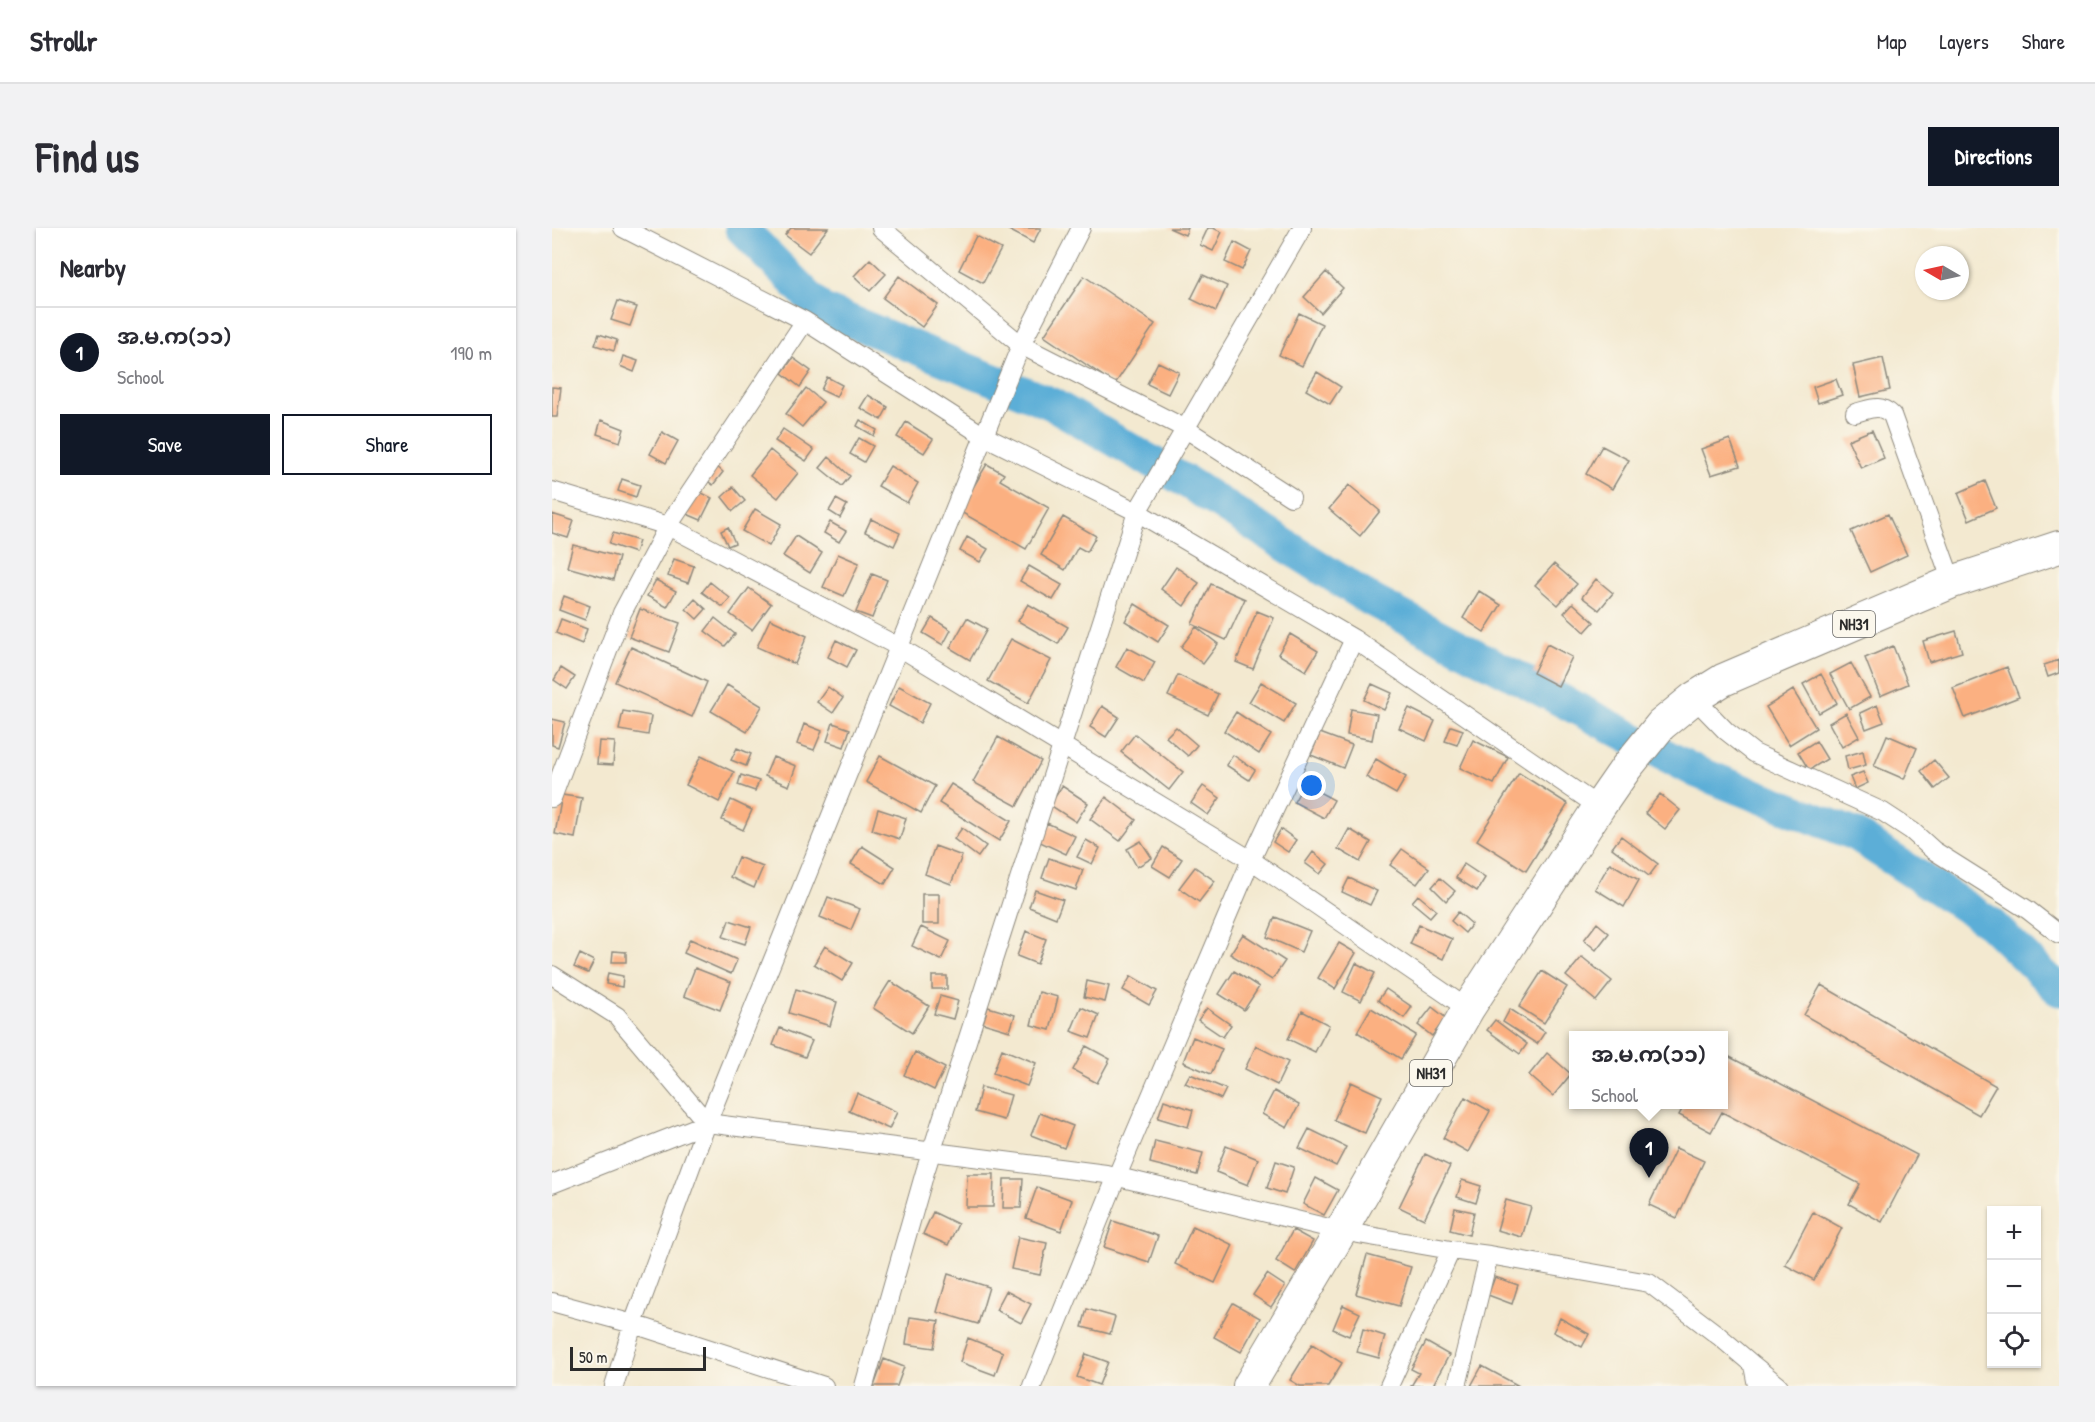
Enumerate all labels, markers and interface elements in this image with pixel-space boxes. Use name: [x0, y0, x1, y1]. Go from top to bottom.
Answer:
text: Strollr: [30, 22, 97, 60]
text: Map: [1877, 27, 1906, 56]
text: Layers: [1939, 27, 1989, 56]
text: Share: [2022, 27, 2065, 56]
button: Directions: [1928, 127, 2059, 186]
text: Find us: [36, 128, 139, 185]
north arrow: [1915, 246, 1969, 300]
text: Nearby: [60, 250, 126, 285]
text: အ.မ.က(၁၁): [117, 321, 231, 351]
text: 1: [76, 339, 83, 366]
text: 190 m: [450, 339, 492, 366]
text: School: [117, 363, 164, 390]
button: Save: [60, 414, 270, 475]
button: Share: [282, 414, 492, 475]
road number: NH31: [1833, 611, 1875, 637]
your location: [1297, 771, 1326, 800]
popup: [1569, 1031, 1728, 1109]
text: အ.မ.က(၁၁): [1591, 1039, 1706, 1069]
road number: NH31: [1410, 1060, 1452, 1086]
text: School: [1591, 1081, 1638, 1108]
pin: 1: [1630, 1128, 1668, 1178]
map controls: [1987, 1206, 2041, 1368]
button: +: [1987, 1206, 2041, 1260]
button: −: [1987, 1260, 2041, 1314]
button: locate: [1987, 1314, 2041, 1368]
scale bar: [570, 1344, 706, 1372]
text: 50 m: [579, 1346, 608, 1368]

